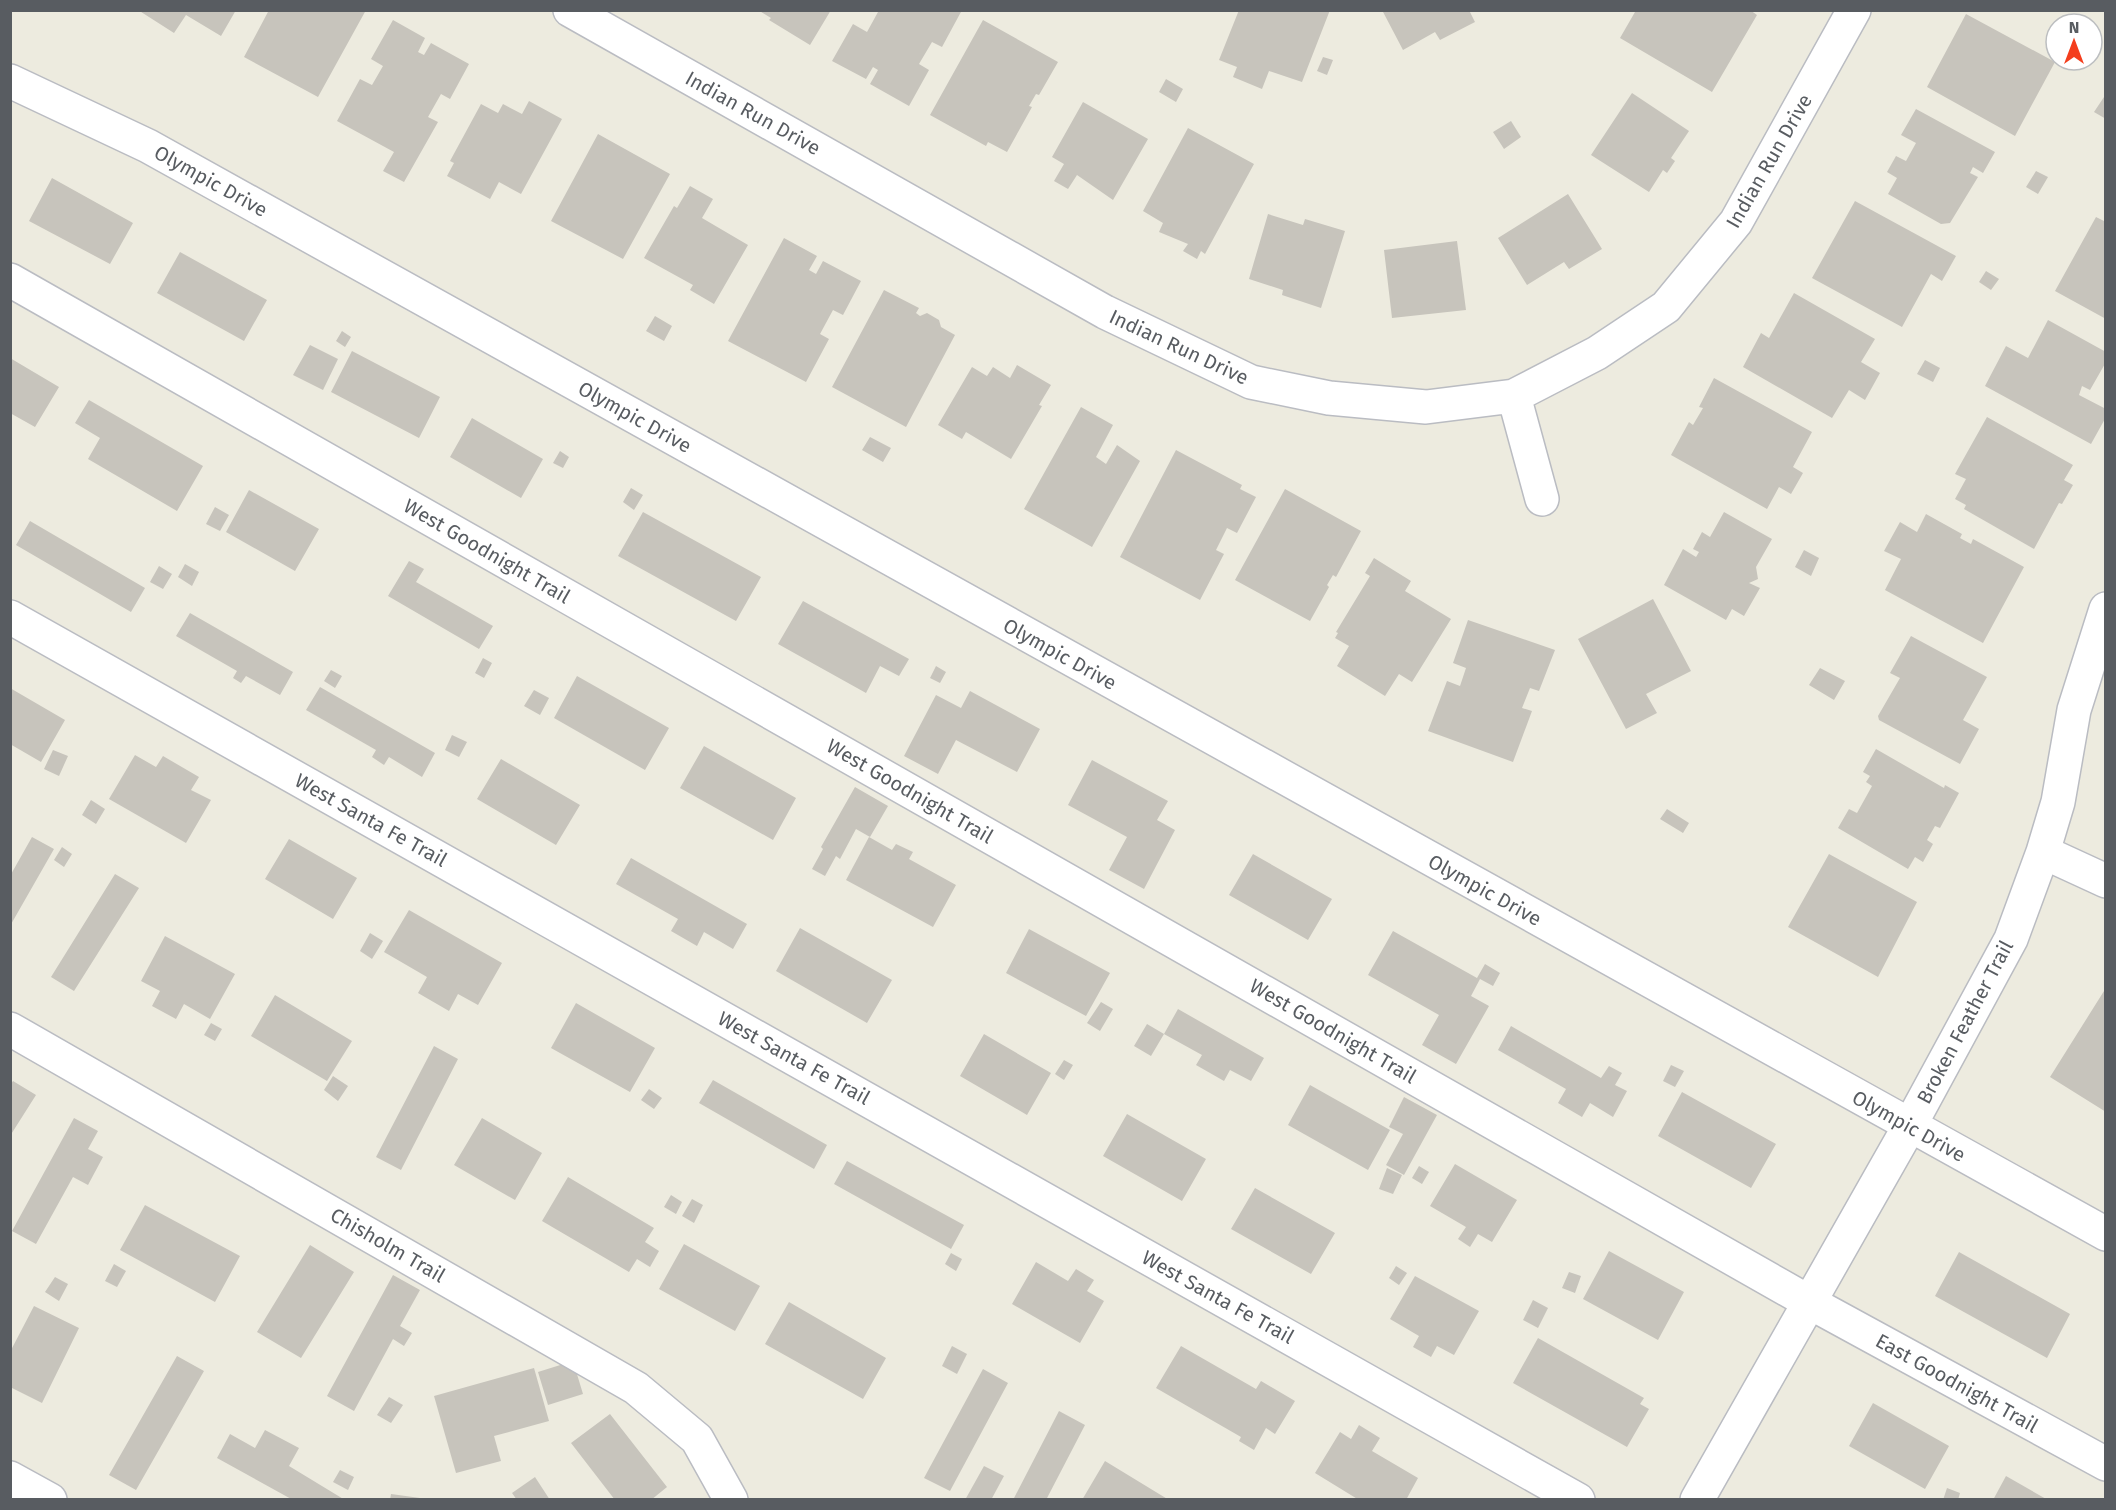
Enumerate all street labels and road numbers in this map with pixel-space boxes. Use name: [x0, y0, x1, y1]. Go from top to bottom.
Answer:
street label: Indian Run Drive: [681, 66, 825, 160]
street label: Indian Run Drive: [1721, 90, 1817, 232]
street label: Olympic Drive: [150, 140, 272, 222]
street label: Indian Run Drive: [1106, 304, 1252, 390]
street label: Olympic Drive: [574, 376, 696, 458]
street label: West Goodnight Trail: [400, 494, 575, 608]
street label: Olympic Drive: [999, 613, 1121, 695]
street label: West Goodnight Trail: [823, 734, 998, 848]
street label: West Santa Fe Trail: [291, 768, 451, 872]
street label: Olympic Drive: [1424, 849, 1546, 931]
street label: Broken Feather Trail: [1912, 936, 2018, 1108]
street label: West Goodnight Trail: [1246, 974, 1421, 1088]
street label: West Santa Fe Trail: [714, 1006, 874, 1110]
street label: Olympic Drive: [1848, 1085, 1970, 1167]
street label: Chisholm Trail: [326, 1202, 450, 1288]
street label: West Santa Fe Trail: [1138, 1245, 1298, 1349]
street label: East Goodnight Trail: [1872, 1328, 2043, 1438]

